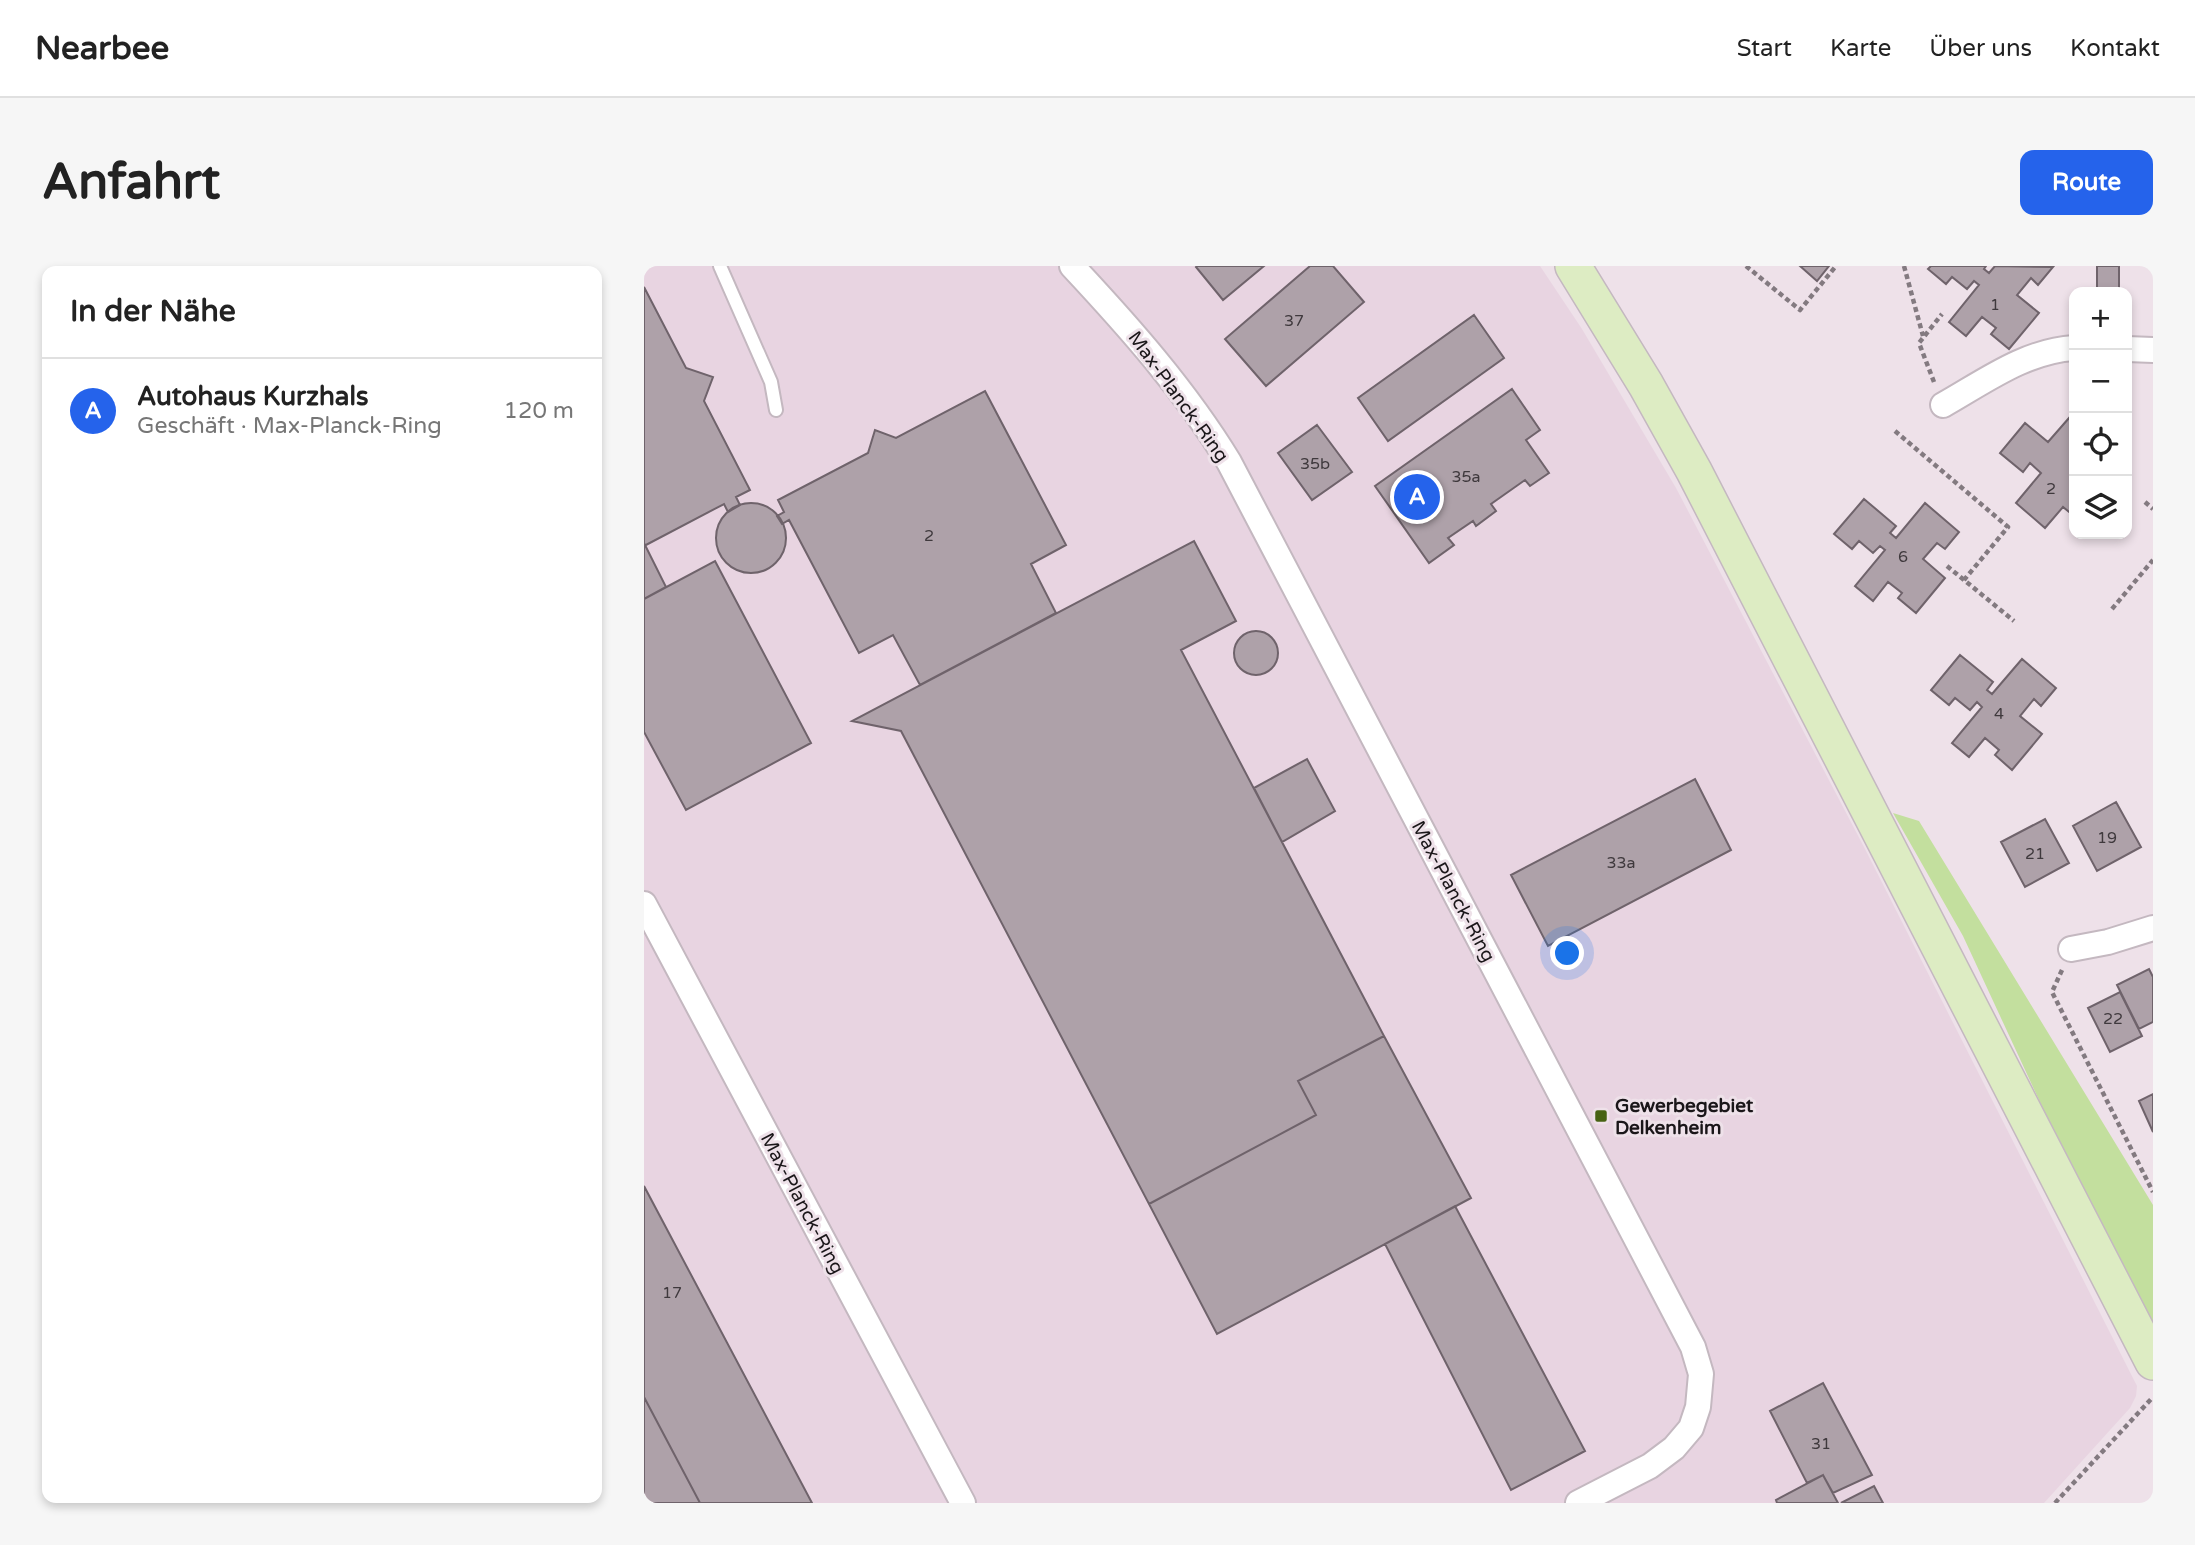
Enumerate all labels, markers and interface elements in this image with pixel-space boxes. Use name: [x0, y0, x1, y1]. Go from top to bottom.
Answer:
text: Nearbee: [35, 29, 169, 68]
text: Start: [1737, 34, 1792, 63]
text: Karte: [1830, 34, 1891, 63]
text: Über uns: [1929, 34, 2032, 63]
text: Kontakt: [2070, 34, 2160, 63]
button: Route: [2020, 150, 2153, 215]
text: Anfahrt: [42, 153, 220, 212]
map controls: [2069, 287, 2132, 539]
button: +: [2069, 287, 2132, 350]
text: In der Nähe: [70, 293, 236, 330]
house number: 1: [1990, 295, 2000, 315]
house number: 37: [1284, 311, 1304, 331]
street label: Max-Planck-Ring: [1123, 327, 1233, 466]
button: −: [2069, 350, 2132, 413]
text: Autohaus Kurzhals: [137, 381, 368, 412]
text: A: [84, 397, 102, 425]
text: 120 m: [504, 397, 574, 425]
text: Geschäft · Max-Planck-Ring: [137, 412, 442, 440]
button: locate: [2069, 413, 2132, 476]
house number: 35b: [1300, 454, 1330, 474]
house number: 35a: [1451, 467, 1481, 487]
pin: A: [1394, 471, 1440, 523]
button: layers: [2069, 476, 2132, 539]
house number: 2: [2046, 479, 2056, 499]
house number: 2: [924, 526, 934, 546]
house number: 6: [1898, 547, 1908, 567]
house number: 4: [1994, 704, 2004, 724]
street label: Max-Planck-Ring: [1407, 817, 1500, 966]
house number: 19: [2097, 828, 2117, 848]
house number: 21: [2025, 844, 2045, 864]
house number: 33a: [1606, 853, 1636, 873]
your location: [1550, 936, 1584, 970]
house number: 22: [2103, 1009, 2123, 1029]
place label: Gewerbegebiet Delkenheim: [1615, 1095, 1754, 1139]
marker: Gewerbegebiet Delkenheim: [1593, 1108, 1609, 1124]
street label: Max-Planck-Ring: [756, 1129, 849, 1278]
house number: 17: [662, 1283, 682, 1303]
house number: 31: [1811, 1434, 1831, 1454]

